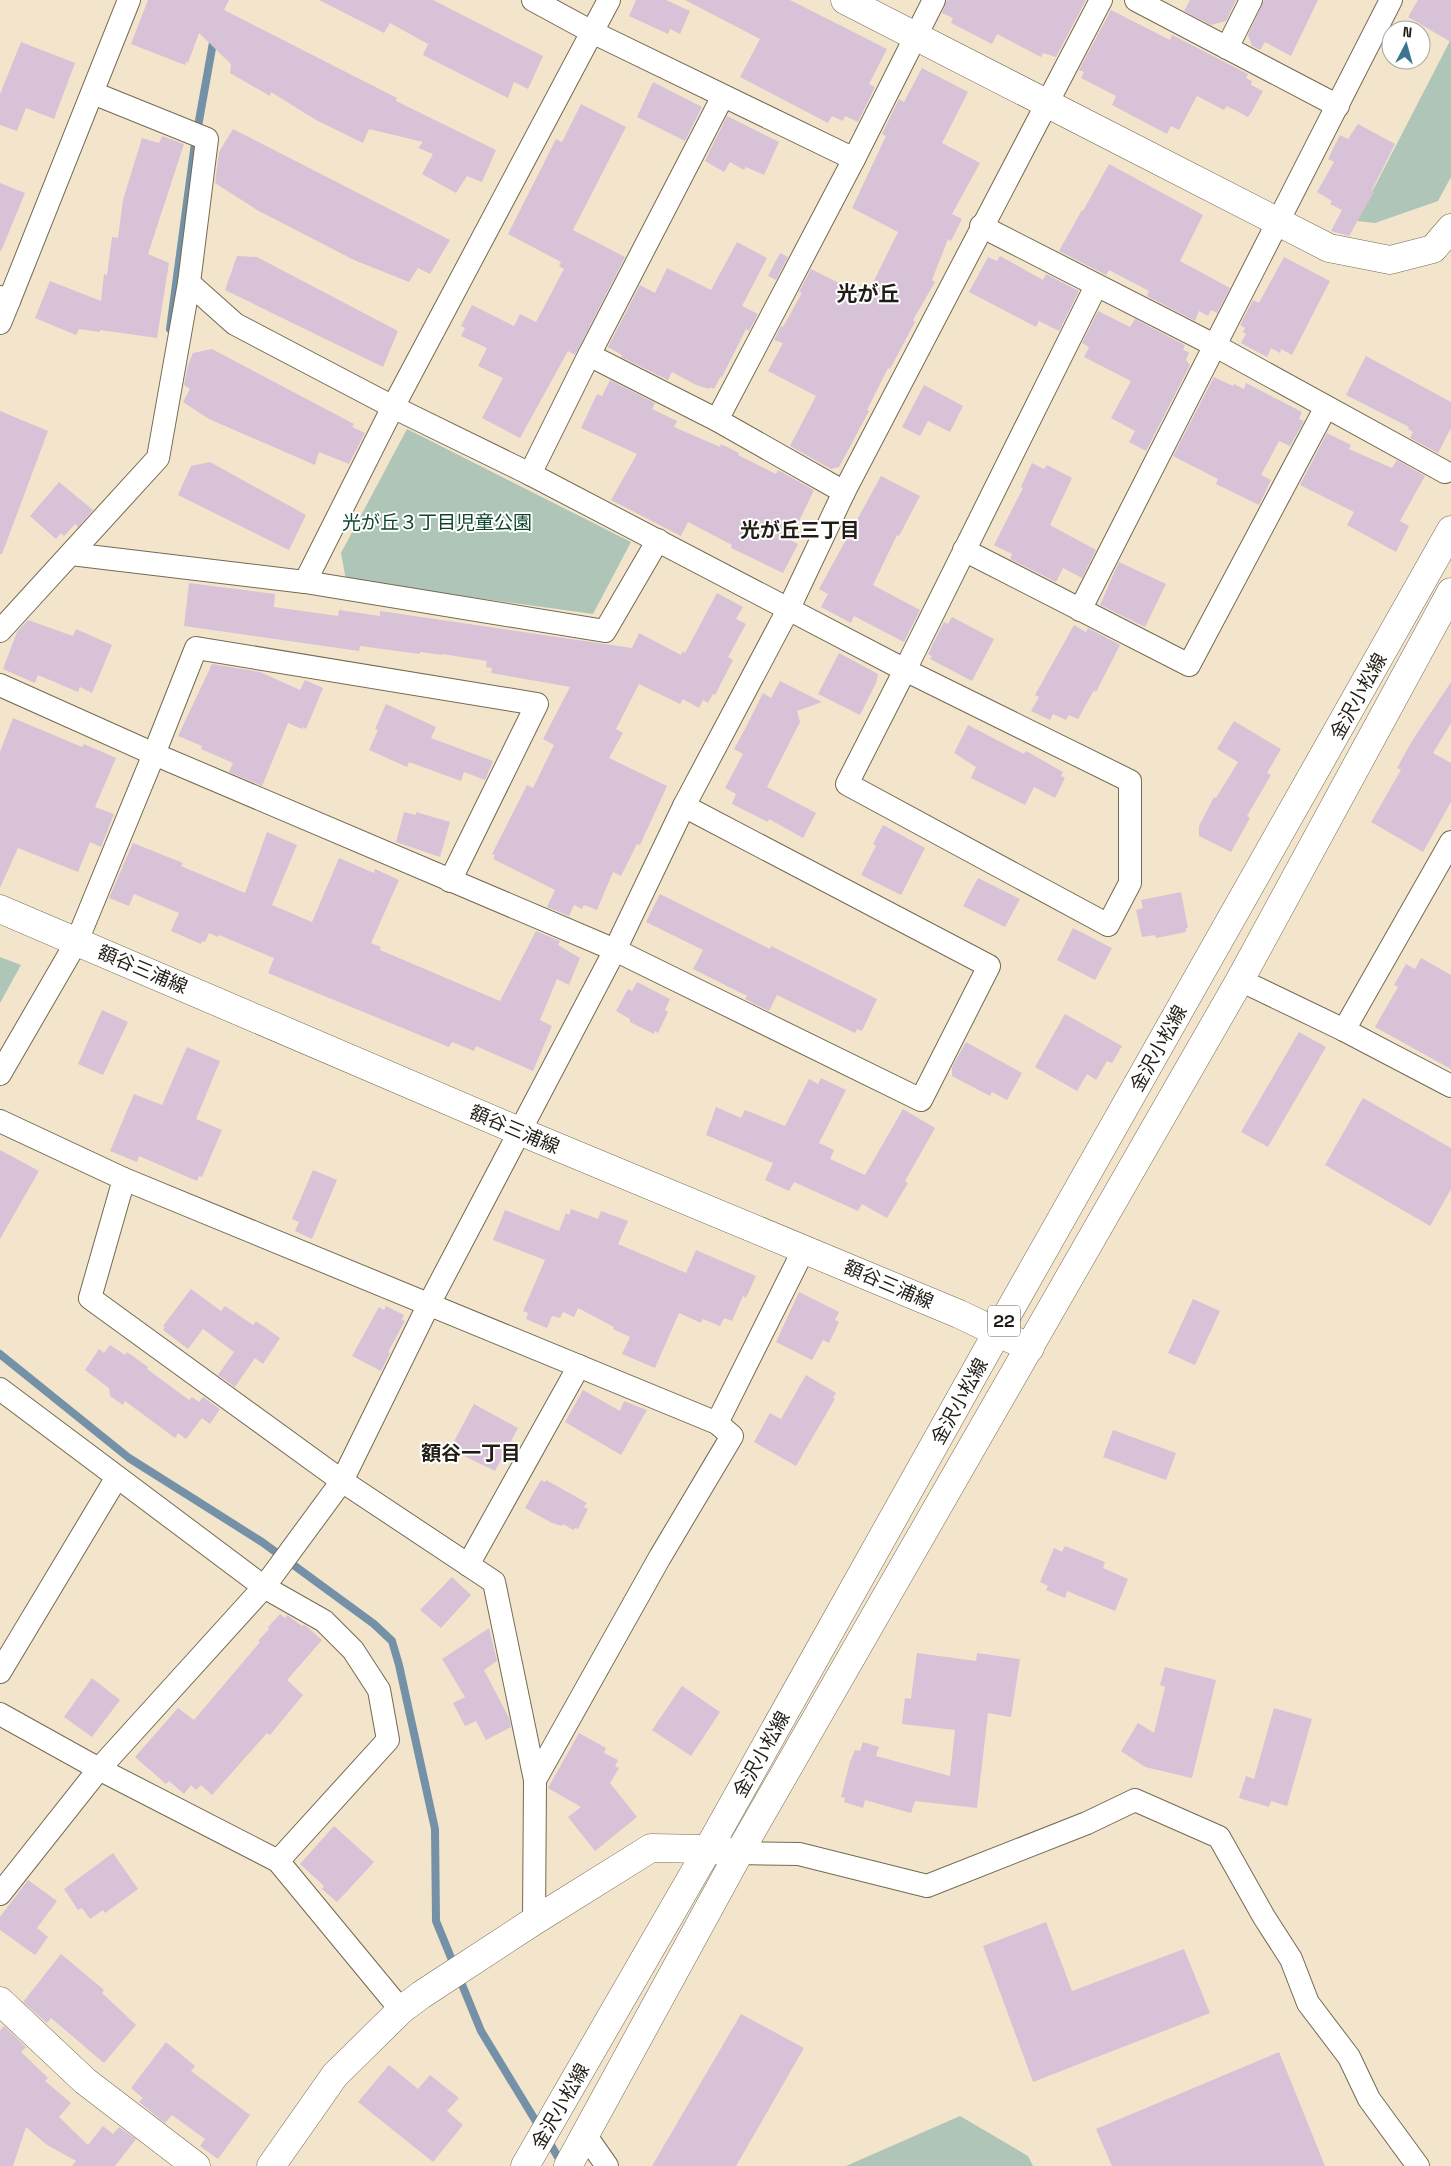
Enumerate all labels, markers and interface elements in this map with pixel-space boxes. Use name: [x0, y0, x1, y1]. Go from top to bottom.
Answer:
north arrow: [1381, 20, 1431, 70]
text: N: [1402, 23, 1413, 42]
district label: 光が丘: [837, 280, 900, 307]
park label: 光が丘３丁目児童公園: [342, 510, 532, 535]
district label: 光が丘三丁目: [740, 517, 860, 543]
street label: 金沢小松線: [1324, 649, 1392, 744]
street label: 額谷三浦線: [94, 939, 191, 1000]
street label: 金沢小松線: [1124, 1001, 1192, 1096]
street label: 額谷三浦線: [466, 1099, 563, 1160]
street label: 額谷三浦線: [840, 1254, 937, 1315]
road number: 22: [988, 1305, 1020, 1336]
street label: 金沢小松線: [925, 1354, 993, 1449]
district label: 額谷一丁目: [421, 1440, 521, 1466]
street label: 金沢小松線: [727, 1707, 795, 1802]
street label: 金沢小松線: [526, 2059, 595, 2154]

